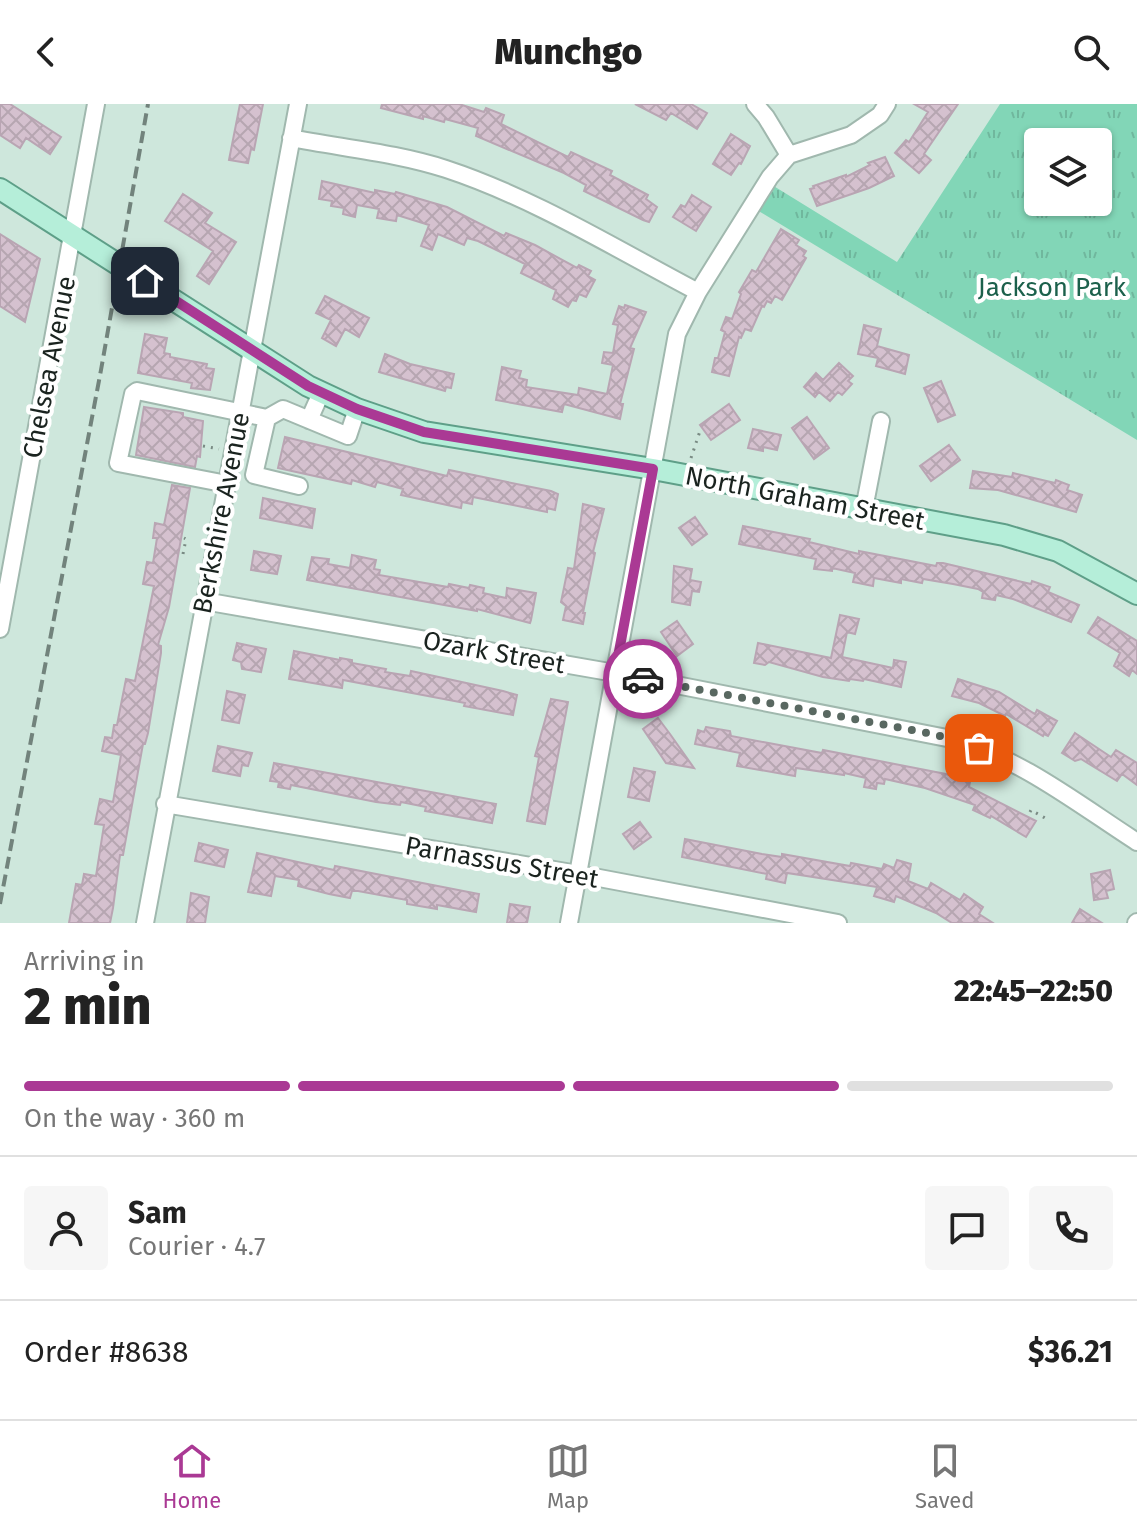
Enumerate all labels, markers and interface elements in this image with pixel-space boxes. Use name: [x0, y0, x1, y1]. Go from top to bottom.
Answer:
icon: back: [24, 30, 68, 74]
text: Munchgo: [495, 30, 642, 74]
icon: search: [1069, 30, 1113, 74]
map controls: [1024, 128, 1112, 216]
button: layers: [1024, 128, 1112, 216]
pin: [111, 247, 179, 315]
icon: home: [123, 259, 167, 303]
park label: Jackson Park: [978, 272, 1127, 303]
street label: Chelsea Avenue: [17, 273, 82, 461]
street label: Berkshire Avenue: [187, 410, 256, 616]
street label: North Graham Street: [683, 460, 928, 537]
street label: Ozark Street: [421, 625, 568, 680]
courier: [603, 639, 683, 719]
icon: car: [621, 657, 665, 701]
pin: [945, 714, 1013, 782]
icon: bag: [957, 726, 1001, 770]
street label: Parnassus Street: [403, 830, 602, 895]
text: Arriving in: [24, 946, 145, 977]
text: 22:45–22:50: [954, 973, 1113, 1009]
text: 2 min: [24, 975, 151, 1038]
text: On the way · 360 m: [24, 1103, 245, 1134]
button: person: [24, 1186, 108, 1270]
button: chat: [925, 1186, 1009, 1270]
button: phone: [1029, 1186, 1113, 1270]
text: Sam: [128, 1195, 187, 1231]
text: Courier · 4.7: [128, 1231, 266, 1262]
text: Order #8638: [24, 1334, 189, 1370]
text: $36.21: [1028, 1334, 1113, 1370]
tab: Home: [162, 1439, 221, 1514]
tab: Map: [546, 1439, 590, 1514]
tab: Saved: [915, 1439, 975, 1514]

